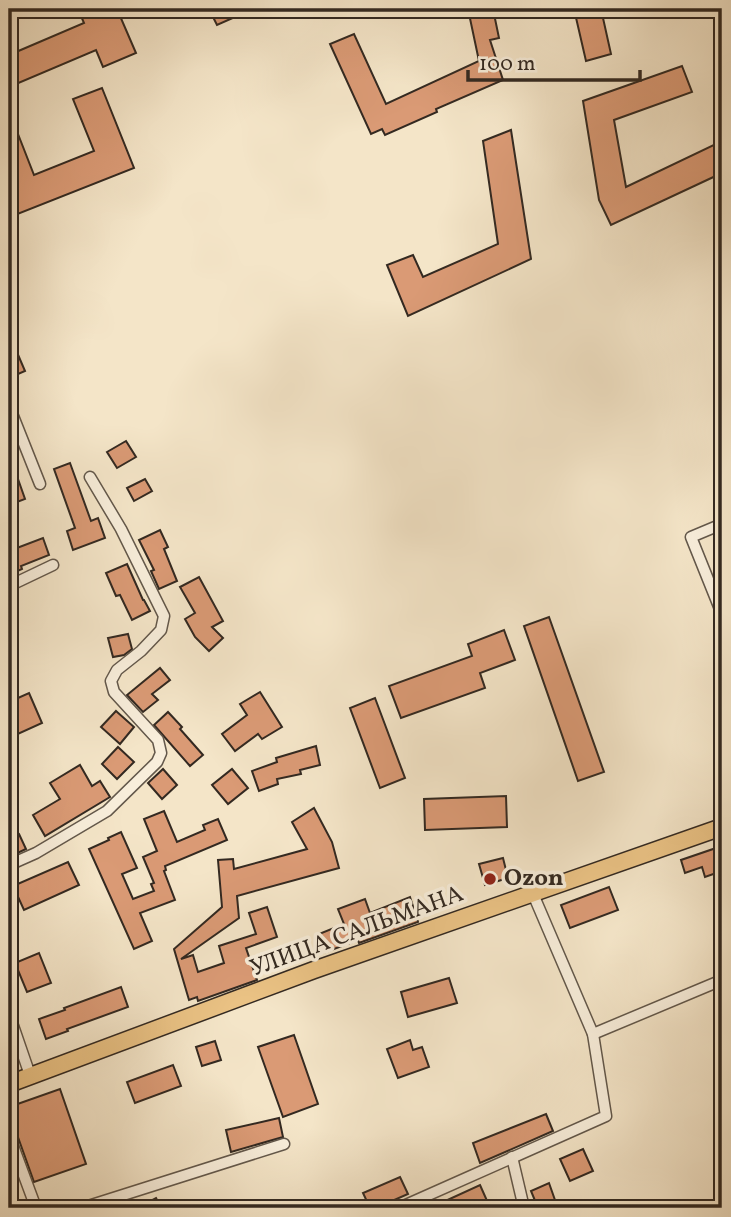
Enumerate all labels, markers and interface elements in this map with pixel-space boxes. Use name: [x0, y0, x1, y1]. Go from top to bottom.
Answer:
scale bar: [468, 38, 640, 82]
text: 100 m: [479, 50, 536, 79]
place label: Ozon: [504, 862, 564, 896]
marker: Ozon: [482, 871, 498, 887]
street label: УЛИЦА САЛЬМАНА: [246, 878, 469, 986]

